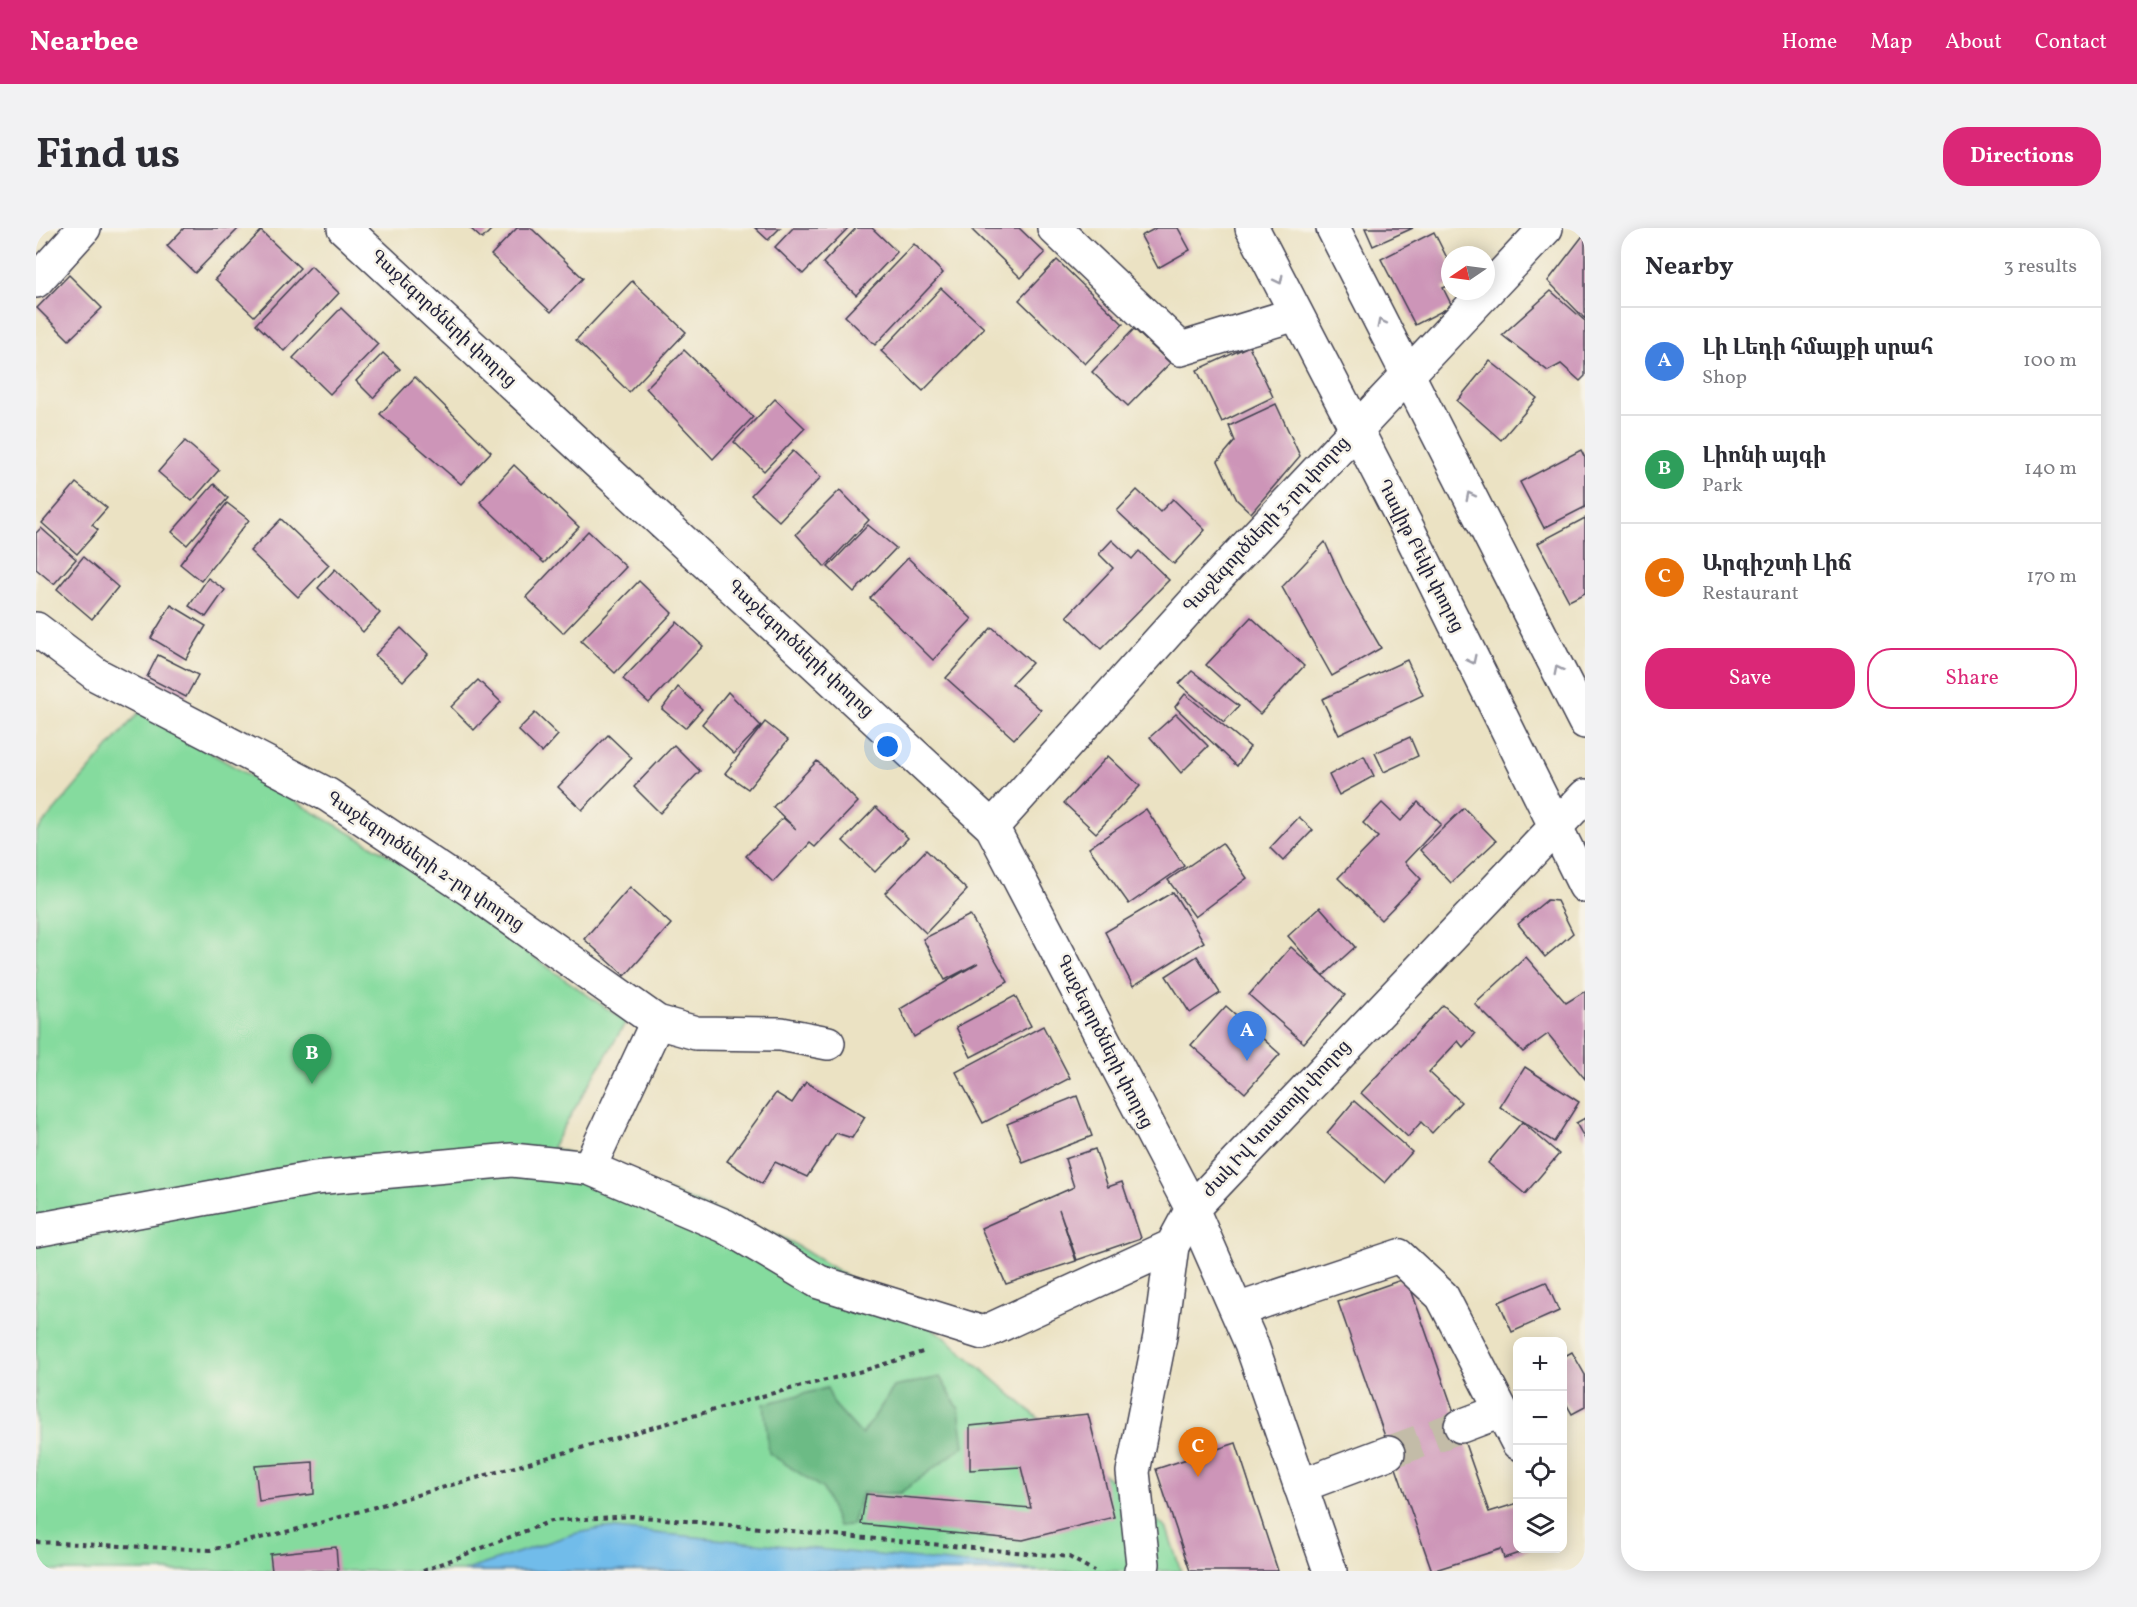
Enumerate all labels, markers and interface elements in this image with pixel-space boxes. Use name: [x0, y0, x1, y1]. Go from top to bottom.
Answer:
text: Nearbee: [30, 23, 139, 62]
text: Home: [1782, 28, 1837, 57]
text: Map: [1870, 28, 1912, 57]
text: About: [1945, 28, 2002, 57]
text: Contact: [2035, 28, 2107, 57]
text: Find us: [36, 127, 180, 186]
button: Directions: [1943, 127, 2101, 186]
street label: Գաջեգործների փողոց: [364, 244, 522, 394]
north arrow: [1441, 246, 1495, 300]
text: Nearby: [1645, 249, 1734, 285]
text: 3 results: [2003, 253, 2077, 281]
one-way arrow: [1271, 274, 1283, 285]
one-way arrow: [1377, 318, 1388, 329]
text: Լի Լեդի հմայքի սրահ: [1702, 333, 1933, 364]
text: A: [1657, 347, 1672, 375]
text: 100 m: [2023, 347, 2077, 375]
text: Shop: [1702, 364, 1747, 392]
street label: Գաջեգործների 3-րդ փողոց: [1178, 431, 1356, 619]
text: Լիոնի այգի: [1702, 441, 1826, 472]
text: B: [1658, 455, 1671, 483]
text: 140 m: [2024, 455, 2077, 483]
text: Park: [1702, 472, 1743, 500]
street label: Դավիթ Բեկի փողոց: [1371, 475, 1469, 637]
one-way arrow: [1466, 492, 1477, 503]
text: Արգիշտի Լիճ: [1702, 549, 1851, 580]
text: C: [1658, 563, 1671, 591]
text: 170 m: [2027, 563, 2077, 591]
street label: Գաջեգործների փողոց: [721, 574, 879, 724]
text: Restaurant: [1702, 580, 1799, 608]
button: Save: [1645, 648, 1855, 709]
button: Share: [1867, 648, 2077, 709]
one-way arrow: [1465, 653, 1476, 664]
one-way arrow: [1554, 666, 1566, 677]
your location: [873, 732, 902, 761]
street label: Գաջեգործների 2-րդ փողոց: [321, 786, 529, 938]
street label: Գաջեգործների փողոց: [1049, 951, 1159, 1133]
pin: A: [1228, 1012, 1266, 1061]
pin: B: [292, 1034, 332, 1084]
street label: Ժակ Իվ Կուստոյի փողոց: [1197, 1035, 1357, 1203]
map controls: [1513, 1337, 1567, 1553]
button: +: [1513, 1337, 1567, 1391]
button: −: [1513, 1391, 1567, 1445]
pin: C: [1178, 1428, 1218, 1477]
button: locate: [1513, 1445, 1567, 1499]
button: layers: [1513, 1499, 1567, 1553]

